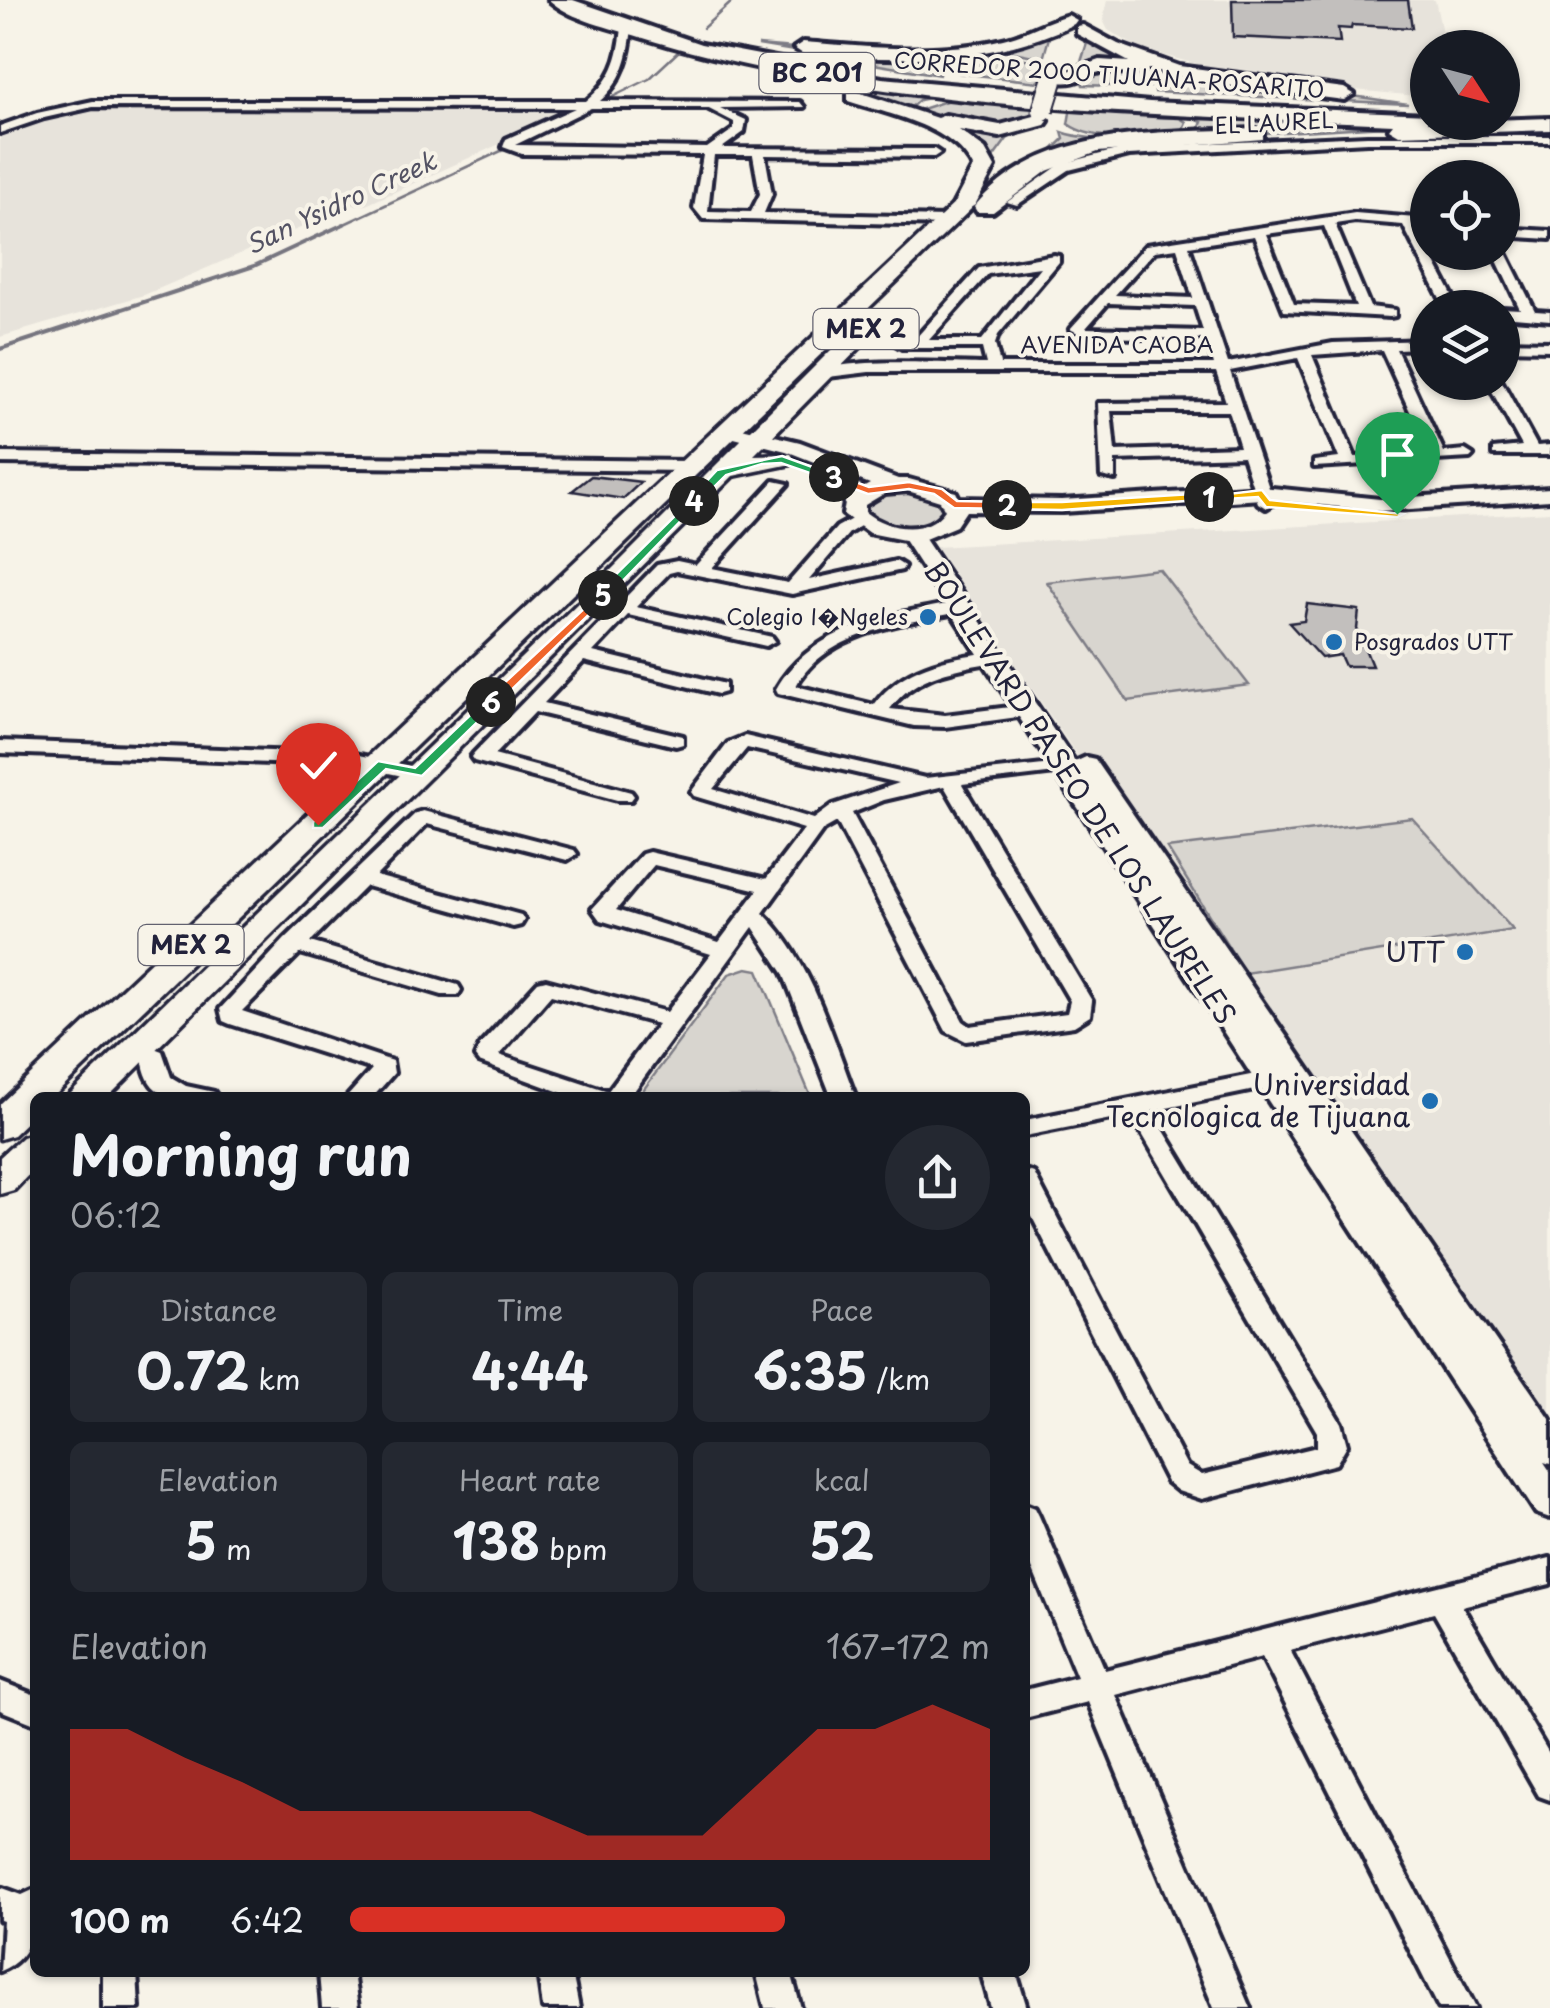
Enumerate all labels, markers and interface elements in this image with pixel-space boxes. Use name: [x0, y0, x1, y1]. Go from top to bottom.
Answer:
north arrow: [1410, 30, 1520, 140]
map controls: [1410, 30, 1520, 400]
street label: CORREDOR 2000 TIJUANA-ROSARITO: [893, 42, 1326, 105]
road number: BC 201: [760, 53, 874, 93]
street label: EL LAUREL: [1214, 102, 1334, 141]
water label: San Ysidro Creek: [239, 141, 444, 263]
button: locate: [1410, 160, 1520, 270]
button: layers: [1410, 290, 1520, 400]
road number: MEX 2: [814, 309, 918, 349]
street label: AVENIDA CAOBA: [1020, 327, 1214, 360]
pin: [1355, 412, 1440, 515]
icon: arrive: [1370, 427, 1425, 482]
pin: 3: [809, 452, 859, 502]
text: 3: [825, 455, 843, 498]
pin: 1: [1184, 472, 1234, 522]
text: 1: [1202, 475, 1216, 518]
pin: 4: [669, 476, 719, 526]
text: 4: [684, 479, 704, 522]
pin: 2: [982, 480, 1032, 530]
text: 2: [997, 483, 1017, 526]
street label: BOULEVARD PASEO DE LOS LAURELES: [915, 552, 1248, 1032]
pin: 5: [578, 570, 628, 620]
text: 5: [594, 573, 612, 616]
place label: Colegio I�Ngeles: [726, 599, 908, 632]
marker: Colegio I�Ngeles: [917, 606, 939, 628]
place label: Posgrados UTT: [1354, 624, 1513, 657]
marker: Posgrados UTT: [1323, 631, 1345, 653]
pin: 6: [466, 677, 516, 727]
text: 6: [481, 680, 501, 723]
pin: [276, 723, 361, 826]
icon: check: [291, 738, 346, 793]
road number: MEX 2: [138, 925, 244, 965]
place label: UTT: [1385, 929, 1445, 972]
marker: UTT: [1454, 941, 1476, 963]
place label: Universidad Tecnologica de Tijuana: [1106, 1062, 1410, 1137]
marker: Universidad Tecnologica de Tijuana: [1419, 1090, 1441, 1112]
text: Morning run: [70, 1112, 412, 1195]
button: share: [885, 1125, 990, 1230]
text: 06:12: [70, 1191, 162, 1239]
text: Distance: [160, 1288, 277, 1331]
text: Time: [497, 1288, 563, 1331]
text: Pace: [810, 1288, 873, 1331]
text: 0.72: [136, 1331, 249, 1407]
text: 4:44: [471, 1331, 589, 1407]
text: 6:35: [753, 1331, 867, 1407]
text: km: [249, 1357, 300, 1400]
text: /km: [867, 1357, 930, 1400]
text: Elevation: [158, 1458, 279, 1501]
text: Heart rate: [459, 1458, 601, 1501]
text: kcal: [814, 1458, 870, 1501]
text: 5: [185, 1501, 217, 1577]
text: 138: [452, 1501, 540, 1577]
text: 52: [809, 1501, 874, 1577]
text: m: [217, 1527, 252, 1570]
text: bpm: [540, 1527, 608, 1570]
text: Elevation: [70, 1622, 208, 1670]
text: 167–172 m: [826, 1622, 990, 1670]
text: 100 m: [70, 1896, 170, 1944]
text: 6:42: [230, 1896, 304, 1944]

